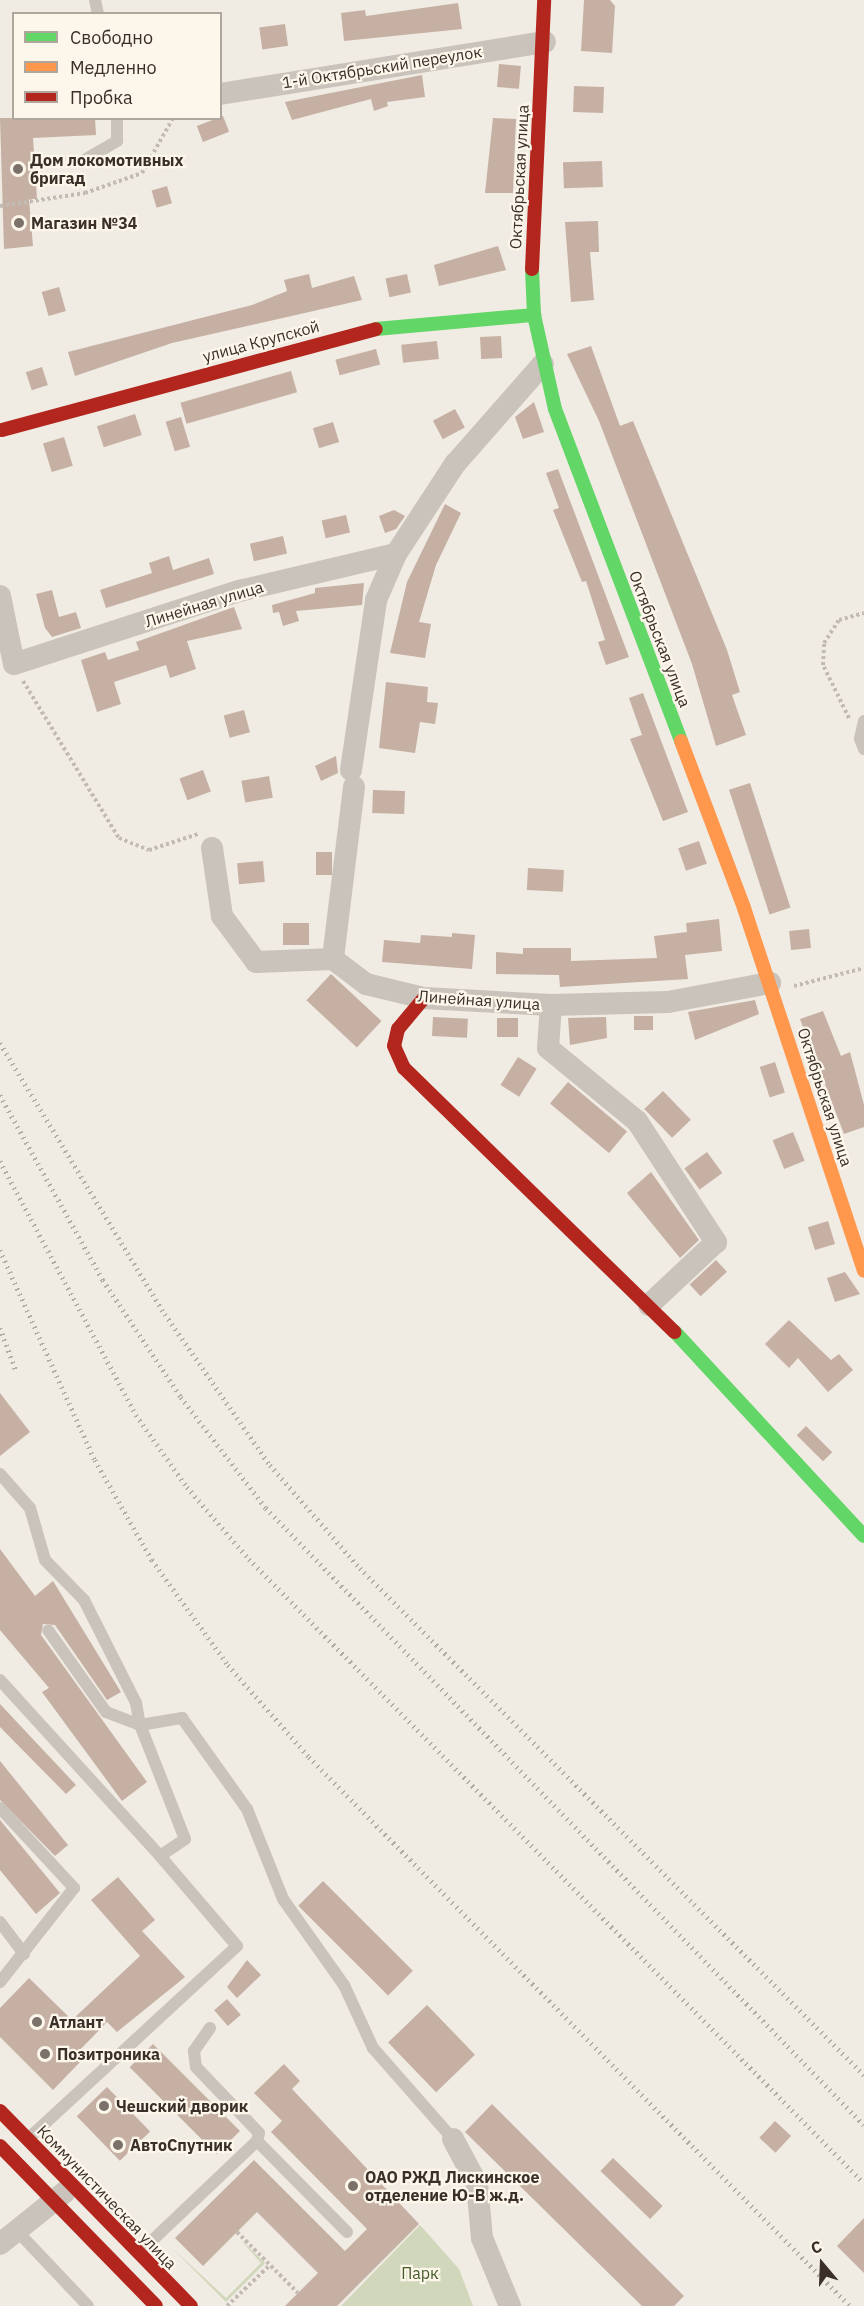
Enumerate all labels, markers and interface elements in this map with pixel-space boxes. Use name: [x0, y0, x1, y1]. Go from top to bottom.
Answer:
legend: [12, 12, 222, 120]
text: Свободно: [70, 26, 153, 49]
street label: 1-й Октябрьский переулок: [281, 42, 483, 92]
text: Медленно: [70, 56, 157, 79]
text: Пробка: [70, 86, 133, 109]
street label: Октябрьская улица: [506, 104, 532, 250]
place label: Дом локомотивных бригад: [30, 150, 184, 188]
marker: Дом локомотивных бригад: [11, 162, 25, 176]
place label: Магазин №34: [31, 213, 137, 233]
marker: Магазин №34: [12, 216, 26, 230]
street label: улица Крупской: [201, 316, 321, 366]
street label: Октябрьская улица: [625, 568, 695, 710]
street label: Линейная улица: [143, 577, 265, 631]
street label: Линейная улица: [417, 986, 541, 1014]
street label: Октябрьская улица: [794, 1025, 856, 1169]
place label: Атлант: [49, 2012, 103, 2032]
marker: Атлант: [30, 2015, 44, 2029]
place label: Позитроника: [57, 2044, 160, 2064]
marker: Позитроника: [38, 2047, 52, 2061]
place label: Чешский дворик: [116, 2096, 248, 2116]
marker: Чешский дворик: [97, 2099, 111, 2113]
street label: Коммунистическая улица: [33, 2121, 181, 2273]
place label: АвтоСпутник: [130, 2135, 233, 2155]
marker: АвтоСпутник: [111, 2138, 125, 2152]
place label: ОАО РЖД Лискинское отделение Ю-В ж.д.: [365, 2167, 539, 2205]
marker: ОАО РЖД Лискинское отделение Ю-В ж.д.: [346, 2179, 360, 2193]
north arrow: [792, 2234, 852, 2294]
text: С: [808, 2236, 824, 2258]
park label: Парк: [401, 2263, 439, 2283]

